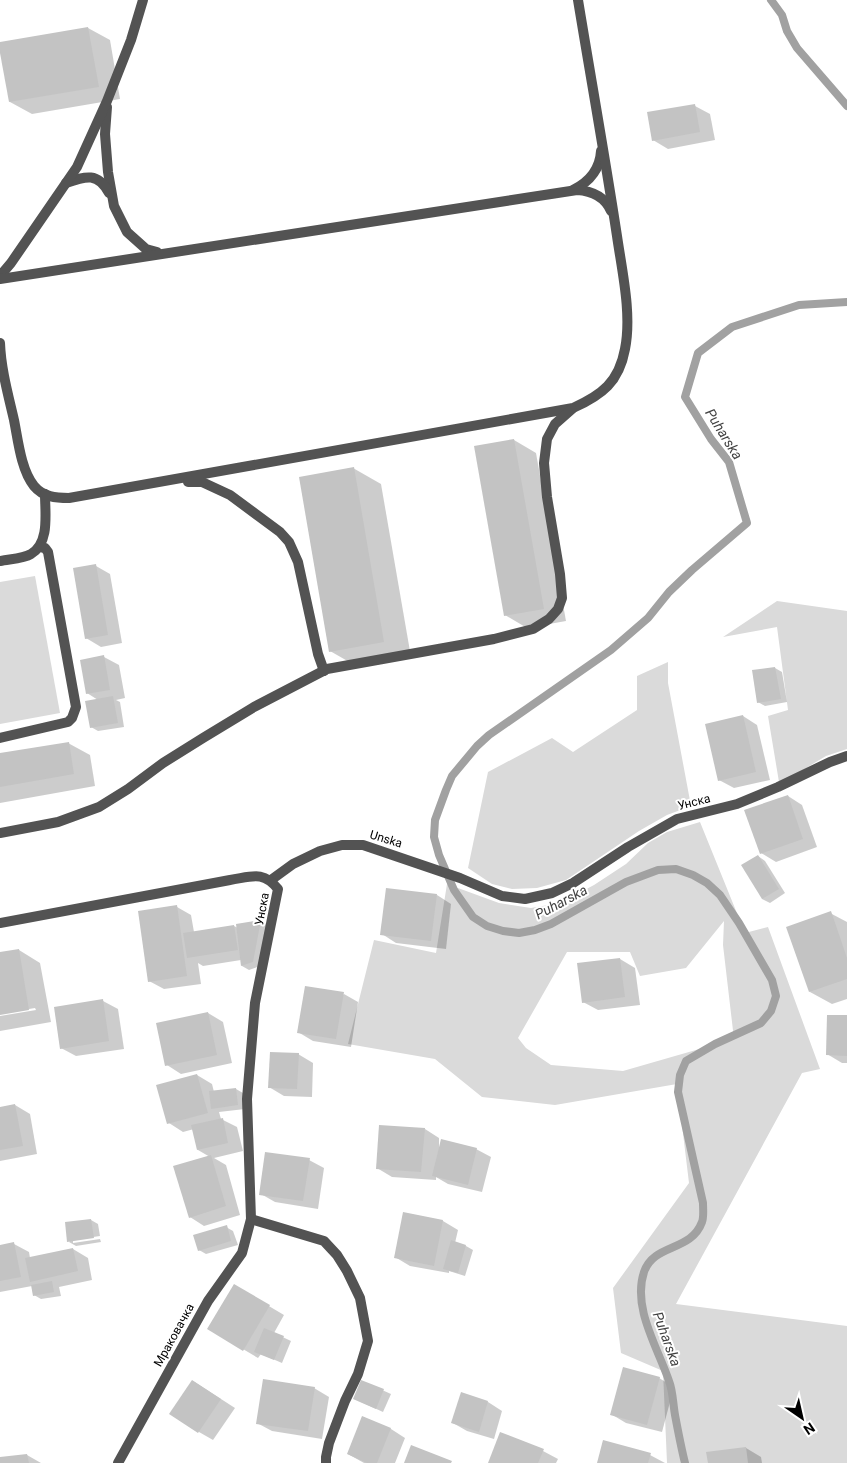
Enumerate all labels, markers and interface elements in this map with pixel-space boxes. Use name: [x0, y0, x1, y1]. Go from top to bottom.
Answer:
water label: Puharska: [702, 406, 746, 462]
street label: Унска: [676, 791, 712, 813]
street label: Unska: [368, 827, 404, 851]
water label: Puharska: [532, 882, 590, 922]
street label: Унска: [252, 891, 272, 927]
street label: Мраковачка: [151, 1301, 197, 1369]
water label: Puharska: [650, 1310, 684, 1368]
north arrow: [777, 1393, 827, 1443]
text: N: [801, 1419, 818, 1438]

